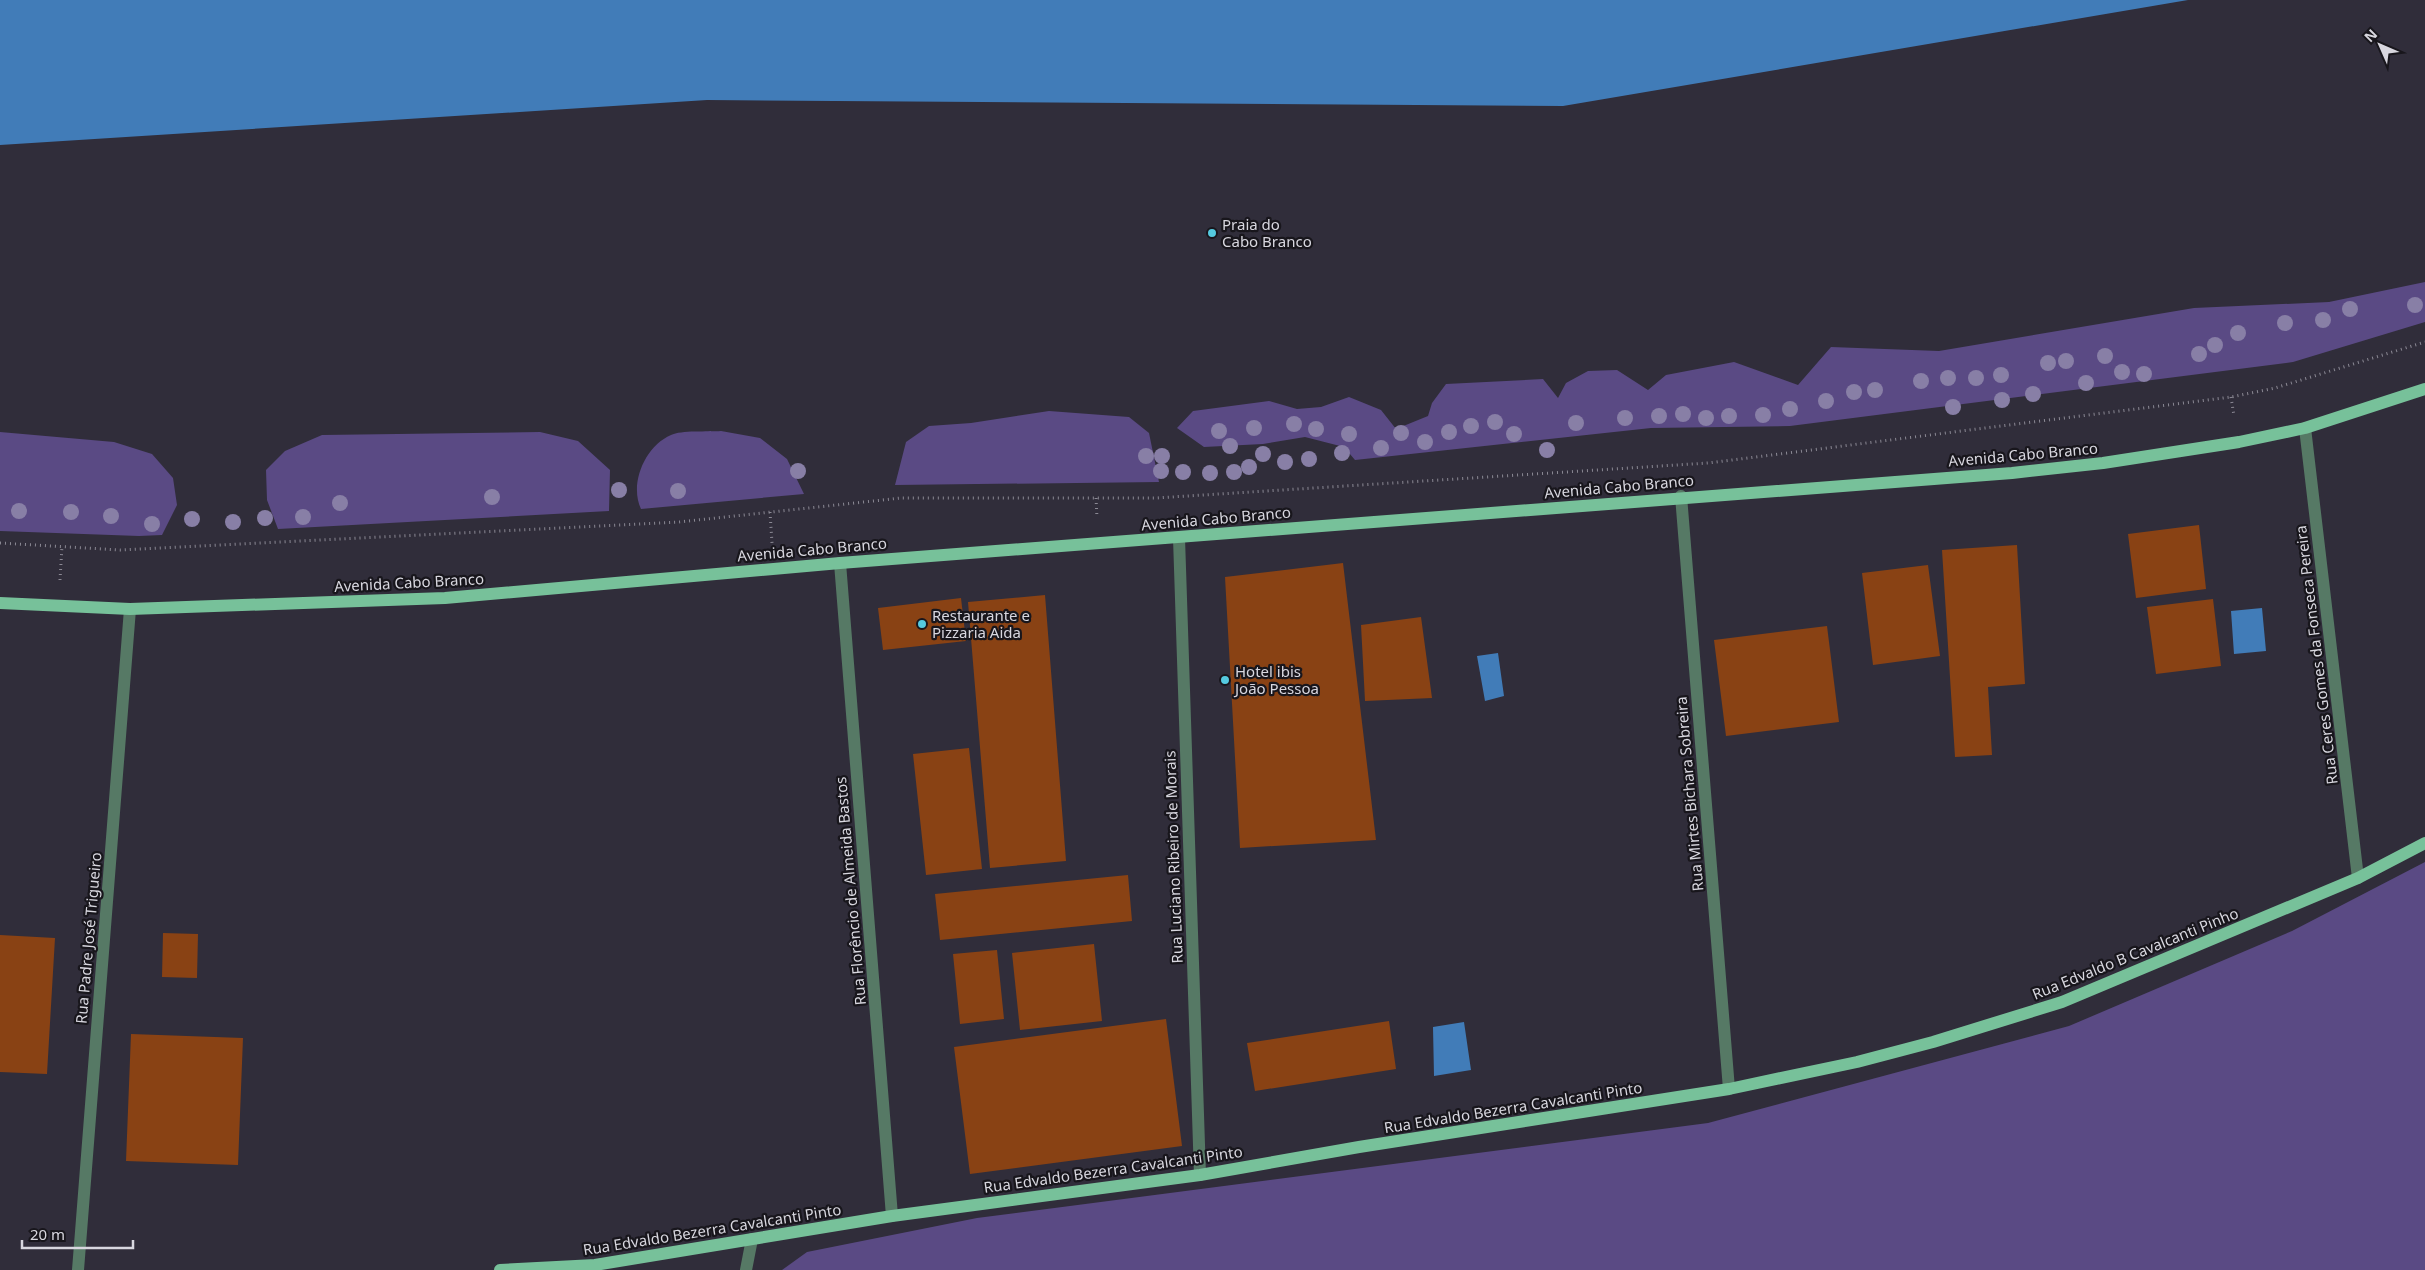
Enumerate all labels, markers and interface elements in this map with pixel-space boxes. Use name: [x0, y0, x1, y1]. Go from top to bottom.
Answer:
north arrow: [2355, 20, 2405, 70]
text: N: [2360, 25, 2381, 46]
place label: Praia do Cabo Branco: [1222, 214, 1312, 251]
marker: Praia do Cabo Branco: [1206, 227, 1218, 239]
street label: Avenida Cabo Branco: [1947, 437, 2099, 471]
street label: Avenida Cabo Branco: [1543, 469, 1695, 503]
street label: Avenida Cabo Branco: [1140, 501, 1292, 535]
street label: Rua Ceres Gomes da Fonseca Pereira: [2290, 524, 2342, 786]
street label: Avenida Cabo Branco: [736, 532, 888, 566]
street label: Avenida Cabo Branco: [334, 568, 484, 596]
place label: Restaurante e Pizzaria Aida: [932, 605, 1030, 642]
marker: Restaurante e Pizzaria Aida: [916, 618, 928, 630]
place label: Hotel ibis João Pessoa: [1233, 661, 1319, 698]
marker: Hotel ibis João Pessoa: [1219, 674, 1231, 686]
street label: Rua Mirtes Bichara Sobreira: [1671, 696, 1707, 892]
street label: Rua Luciano Ribeiro de Morais: [1159, 750, 1187, 964]
street label: Rua Florêncio de Almeida Bastos: [830, 776, 870, 1006]
street label: Rua Padre José Trigueiro: [71, 851, 105, 1025]
street label: Rua Edvaldo B Cavalcanti Pinho: [2029, 902, 2241, 1004]
street label: Rua Edvaldo Bezerra Cavalcanti Pinto: [1382, 1077, 1644, 1137]
street label: Rua Edvaldo Bezerra Cavalcanti Pinto: [982, 1141, 1244, 1197]
street label: Rua Edvaldo Bezerra Cavalcanti Pinto: [581, 1199, 843, 1259]
scale bar: [22, 1218, 134, 1250]
text: 20 m: [30, 1224, 65, 1244]

